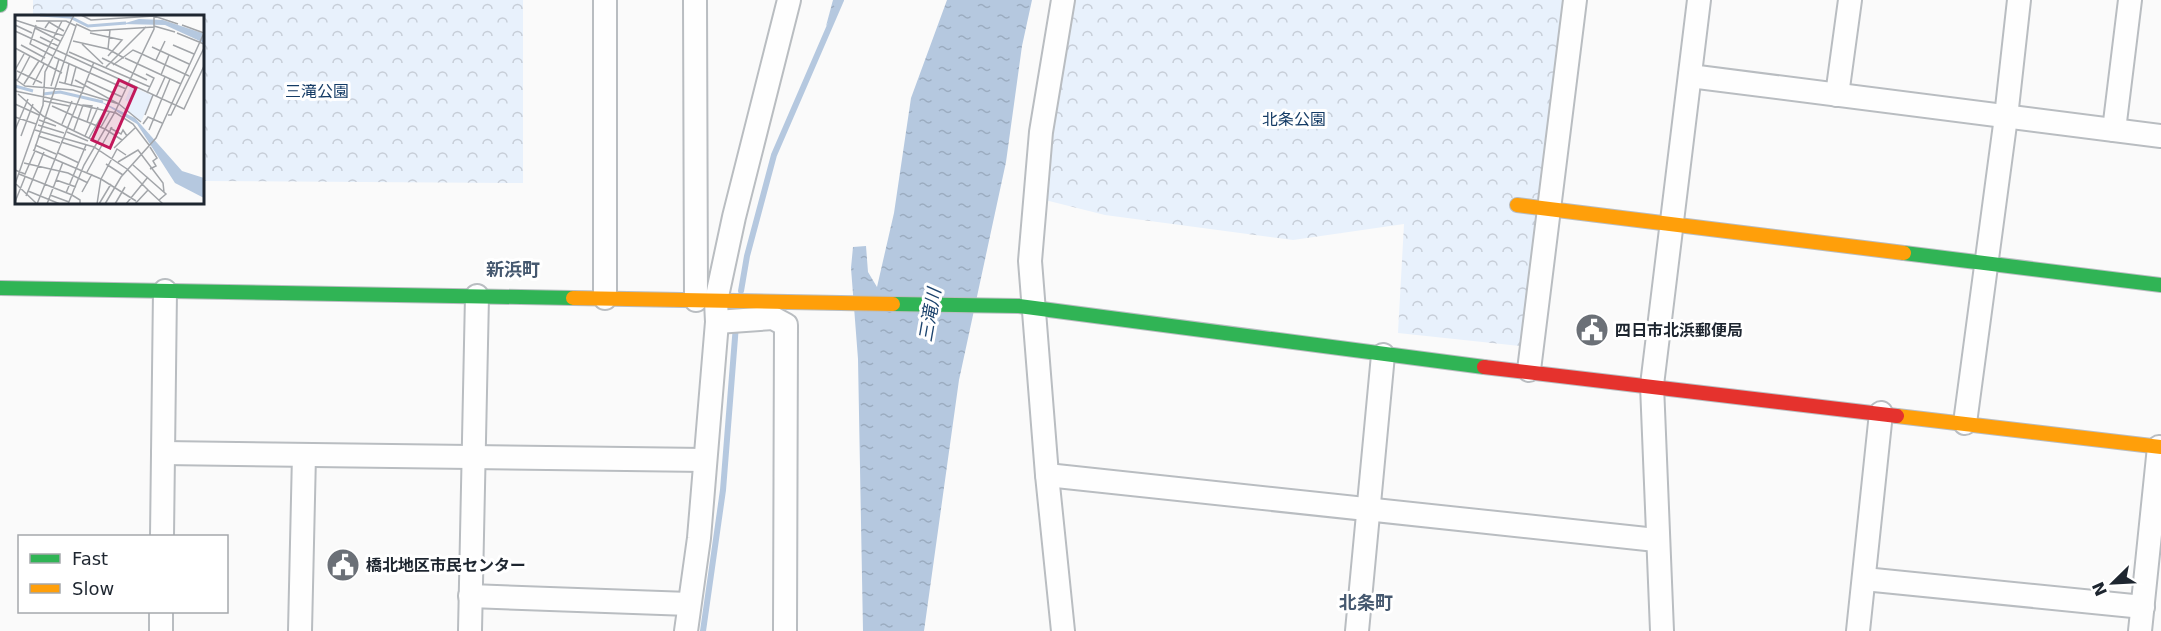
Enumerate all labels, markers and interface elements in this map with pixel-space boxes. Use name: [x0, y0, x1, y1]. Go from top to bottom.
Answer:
inset map: [15, 15, 204, 204]
park label: 三滝公園: [285, 82, 349, 101]
park label: 北条公園: [1262, 110, 1326, 129]
district label: 新浜町: [486, 259, 540, 280]
water label: 三滝川: [914, 285, 945, 343]
public building icon: 四日市北浜郵便局: [1574, 312, 1610, 348]
place label: 四日市北浜郵便局: [1615, 321, 1743, 340]
legend: [18, 535, 228, 613]
public building icon: 橋北地区市民センター: [325, 547, 361, 583]
text: Fast: [72, 548, 108, 569]
north arrow: [2083, 553, 2143, 613]
place label: 橋北地区市民センター: [366, 556, 526, 575]
text: Slow: [72, 578, 114, 599]
text: N: [2088, 579, 2111, 599]
district label: 北条町: [1339, 592, 1393, 613]

